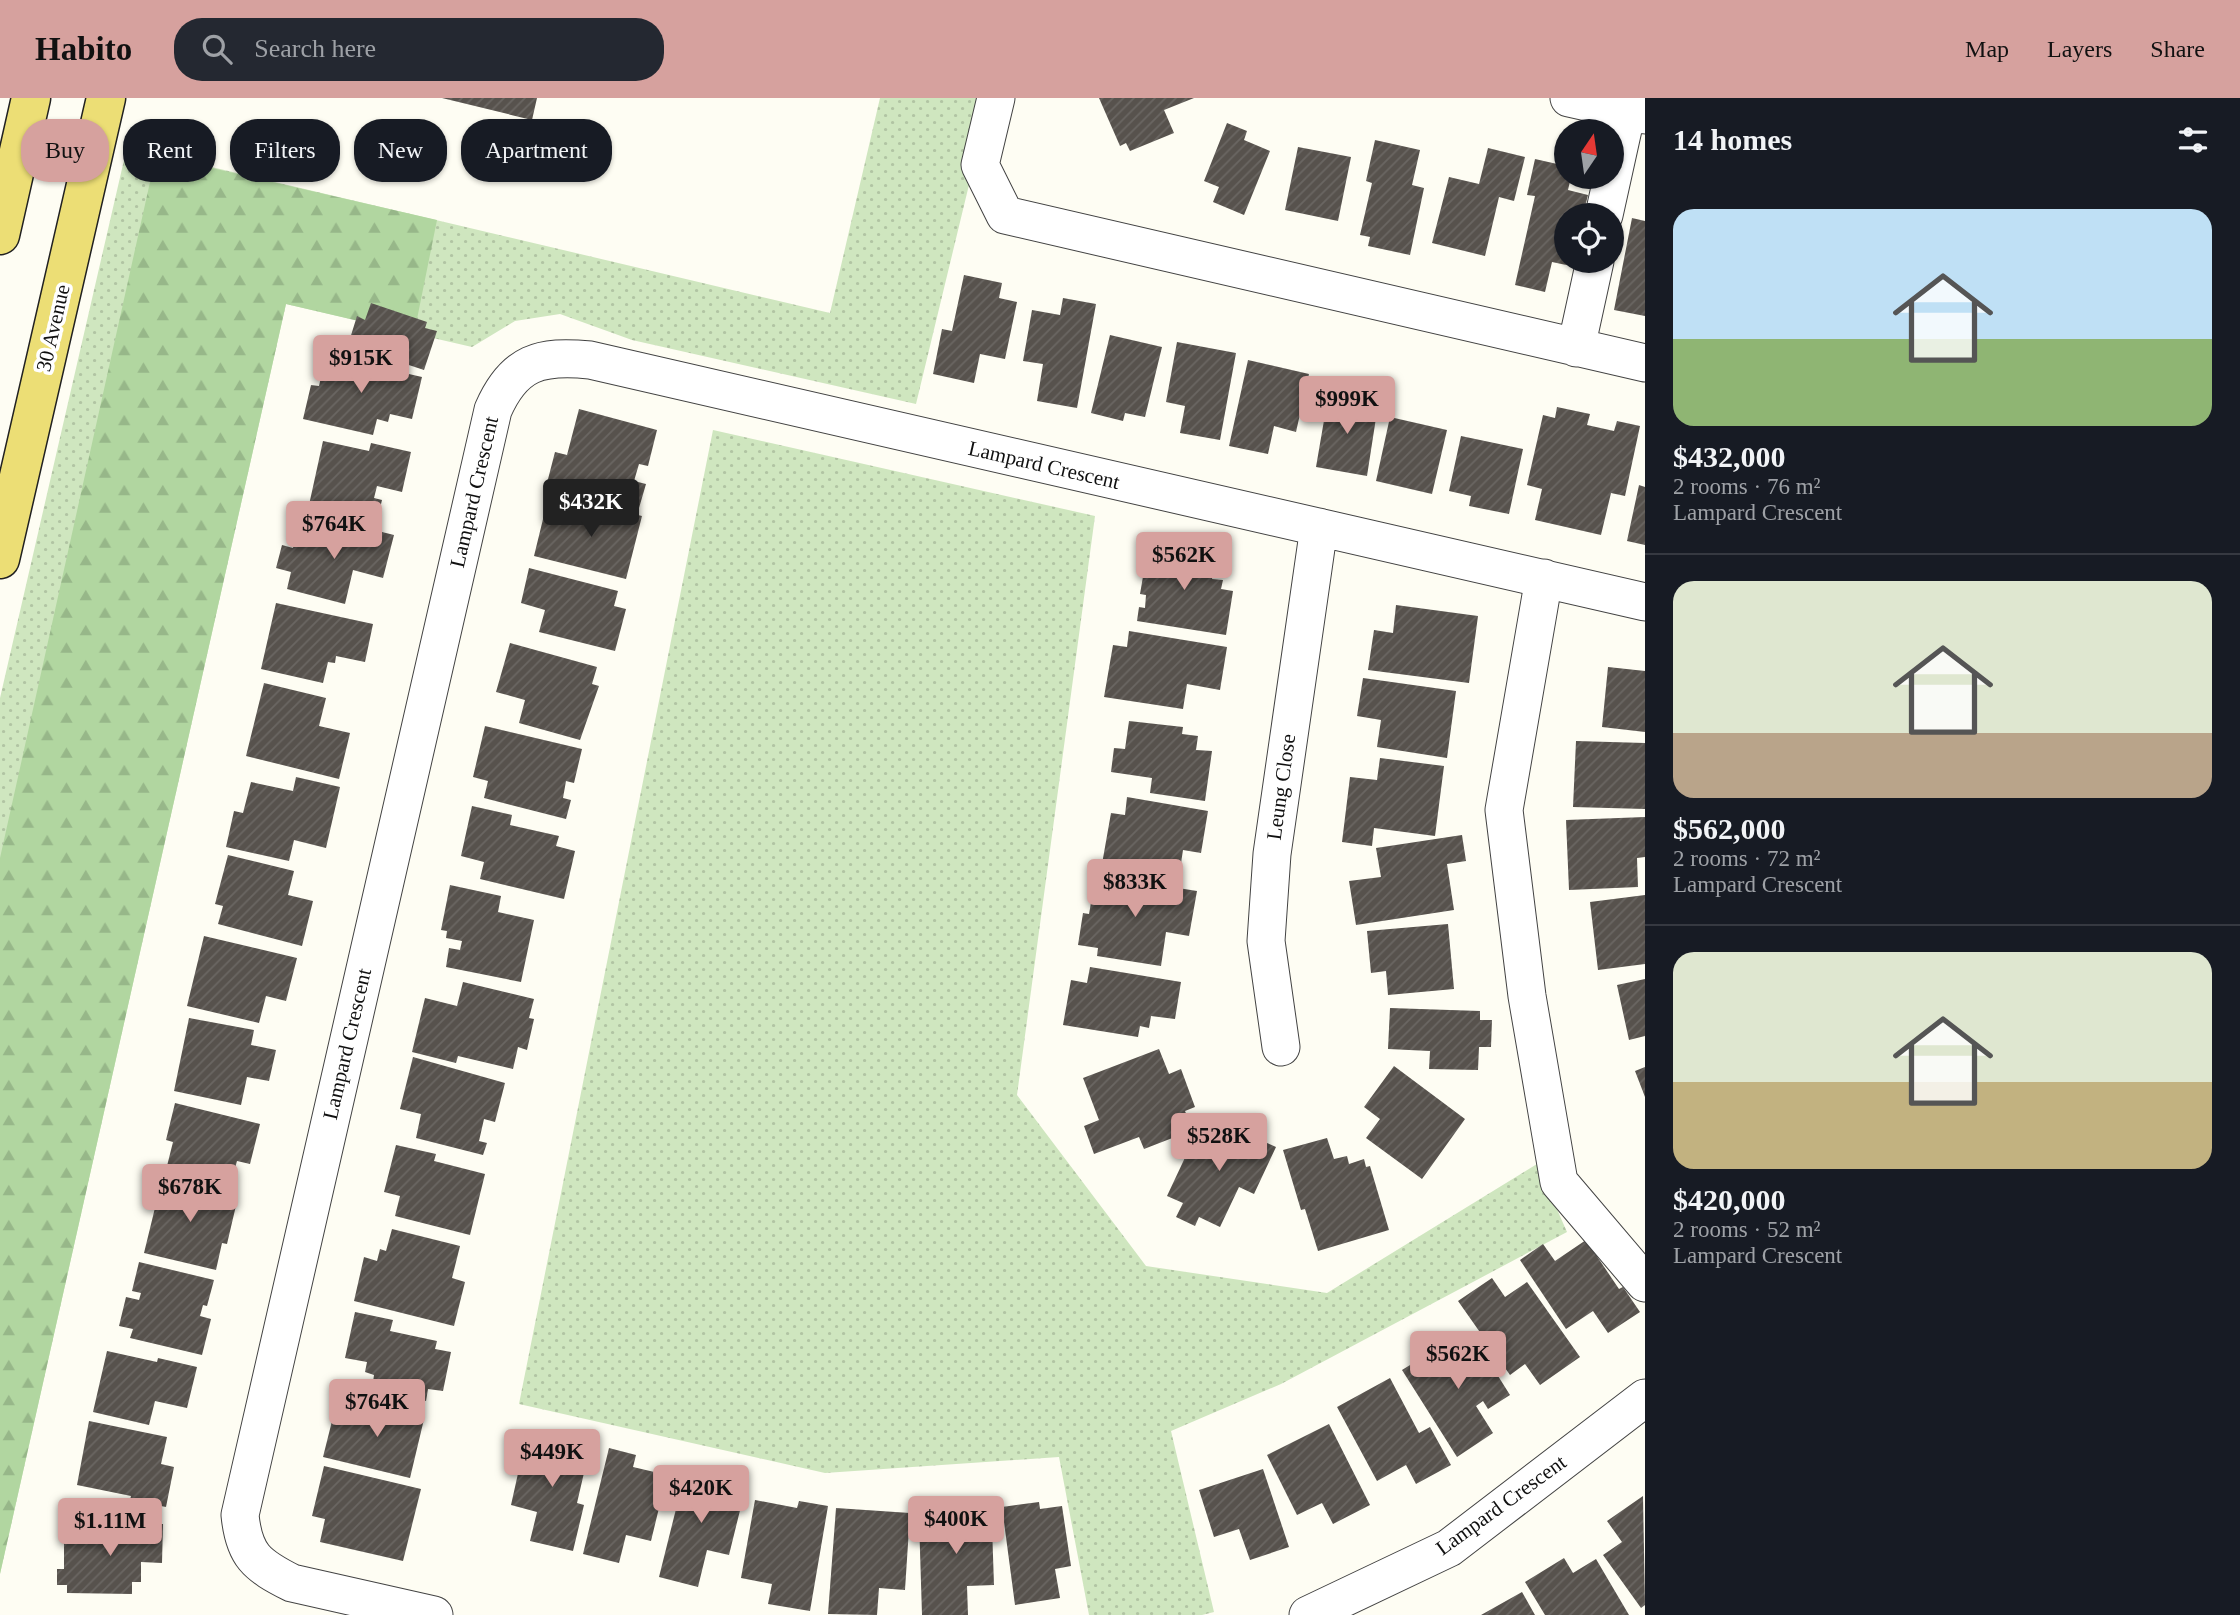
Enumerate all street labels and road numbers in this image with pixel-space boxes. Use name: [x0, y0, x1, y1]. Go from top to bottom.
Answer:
street label: 30 Avenue: [31, 282, 75, 374]
street label: Lampard Crescent: [445, 414, 503, 570]
street label: Lampard Crescent: [966, 436, 1122, 494]
street label: Leung Close: [1262, 732, 1300, 842]
street label: Lampard Crescent: [318, 966, 376, 1122]
street label: Lampard Crescent: [1431, 1450, 1571, 1560]

